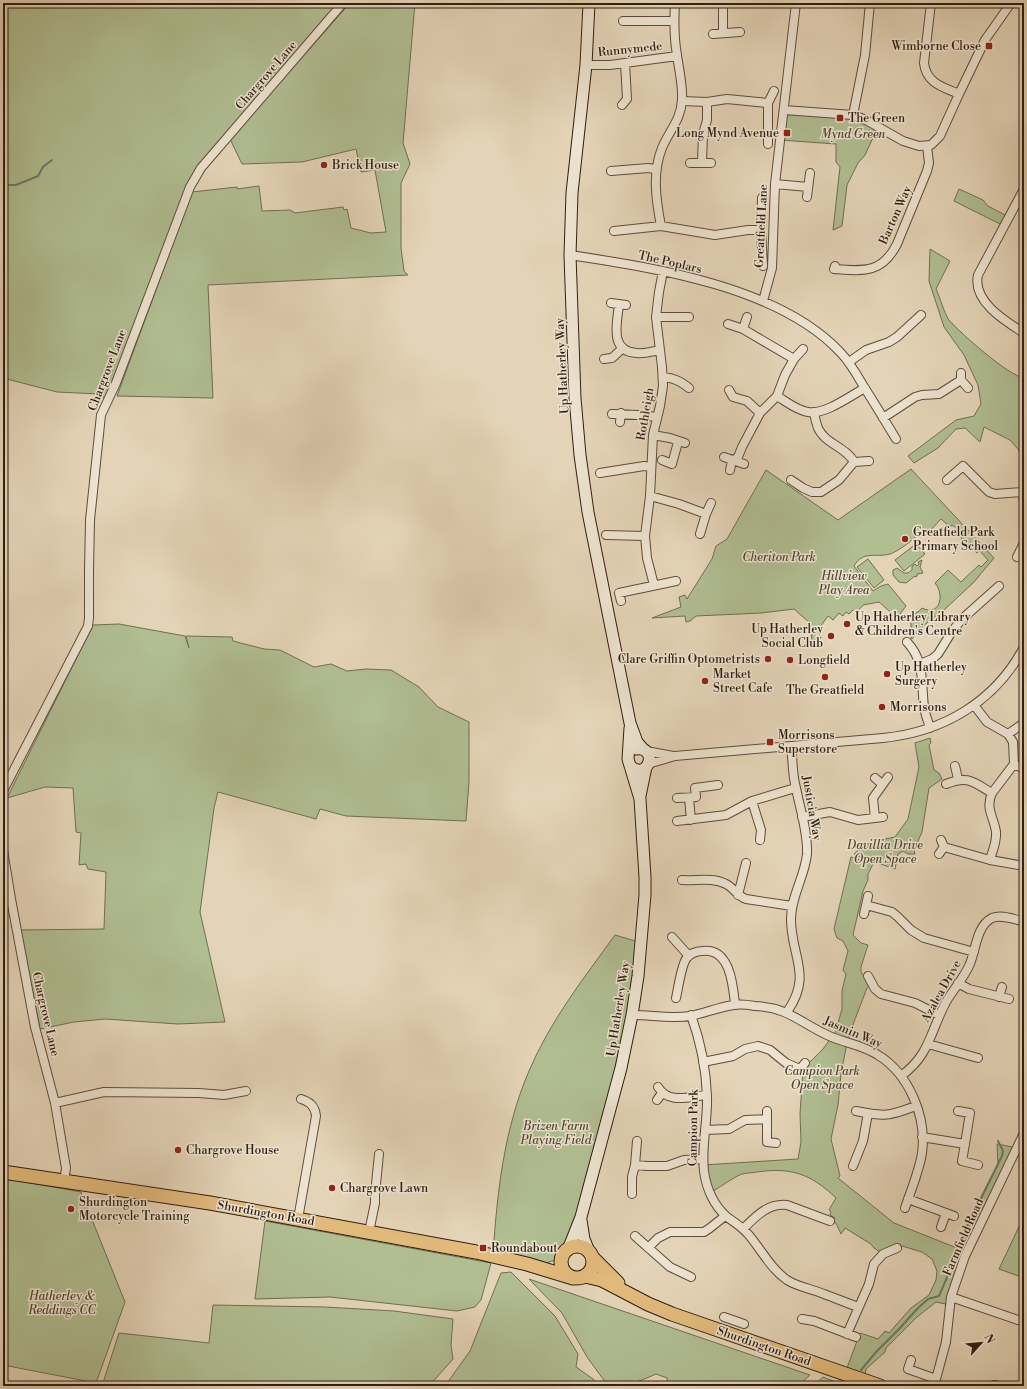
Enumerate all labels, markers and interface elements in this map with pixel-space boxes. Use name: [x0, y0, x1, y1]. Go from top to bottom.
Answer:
street label: Chargrove Lane: [232, 38, 300, 113]
street label: Runnymede: [597, 39, 663, 60]
place label: Wimborne Close: [891, 39, 981, 54]
marker: Wimborne Close: [984, 41, 994, 51]
place label: The Green: [848, 111, 905, 126]
marker: The Green: [835, 113, 845, 123]
place label: Long Mynd Avenue: [676, 126, 779, 141]
park label: Mynd Green: [821, 127, 886, 142]
marker: Long Mynd Avenue: [782, 128, 792, 138]
place label: Brick House: [331, 158, 399, 173]
marker: Brick House: [319, 160, 329, 170]
street label: Barton Way: [876, 183, 915, 248]
street label: Greatfield Lane: [752, 184, 771, 268]
street label: The Poplars: [637, 248, 703, 277]
street label: Up Hatherley Way: [552, 317, 573, 414]
street label: Chargrove Lane: [85, 327, 130, 413]
street label: Rothleigh: [633, 387, 658, 442]
place label: Greatfield Park Primary School: [913, 525, 999, 554]
marker: Greatfield Park Primary School: [900, 534, 910, 544]
park label: Cheriton Park: [742, 550, 816, 565]
park label: Hillview Play Area: [818, 569, 870, 598]
place label: Up Hatherley Library & Children's Centre: [855, 610, 971, 639]
marker: Up Hatherley Library & Children's Centre: [842, 619, 852, 629]
place label: Up Hatherley Social Club: [751, 622, 823, 651]
marker: Up Hatherley Social Club: [826, 631, 836, 641]
place label: Clare Griffin Optometrists: [618, 652, 760, 667]
place label: Longfield: [798, 653, 850, 668]
marker: Clare Griffin Optometrists: [763, 654, 773, 664]
marker: Longfield: [785, 655, 795, 665]
place label: Up Hatherley Surgery: [895, 660, 967, 689]
place label: Market Street Cafe: [713, 667, 773, 696]
marker: Up Hatherley Surgery: [882, 669, 892, 679]
marker: The Greatfield: [820, 672, 830, 682]
marker: Market Street Cafe: [700, 676, 710, 686]
place label: The Greatfield: [786, 683, 864, 698]
place label: Morrisons: [890, 700, 947, 715]
marker: Morrisons: [877, 702, 887, 712]
place label: Morrisons Superstore: [778, 728, 837, 757]
marker: Morrisons Superstore: [765, 737, 775, 747]
street label: Justicia Way: [798, 773, 825, 842]
park label: Davillia Drive Open Space: [846, 838, 923, 867]
street label: Azalea Drive: [918, 958, 965, 1026]
street label: Up Hatherley Way: [604, 960, 633, 1058]
street label: Chargrove Lane: [29, 970, 63, 1058]
street label: Jasmin Way: [820, 1013, 885, 1052]
park label: Campion Park Open Space: [784, 1064, 860, 1093]
street label: Campion Park: [685, 1089, 702, 1167]
park label: Brizen Farm Playing Field: [520, 1119, 593, 1148]
place label: Chargrove House: [186, 1143, 279, 1158]
marker: Chargrove House: [173, 1145, 183, 1155]
place label: Chargrove Lawn: [340, 1181, 428, 1196]
marker: Chargrove Lawn: [327, 1183, 337, 1193]
place label: Shurdington Motorcycle Training: [79, 1195, 190, 1224]
street label: Farmfield Road: [940, 1196, 987, 1278]
street label: Shurdington Road: [216, 1198, 316, 1229]
marker: Shurdington Motorcycle Training: [66, 1204, 76, 1214]
place label: Roundabout: [491, 1241, 558, 1256]
marker: Roundabout: [478, 1243, 488, 1253]
park label: Hatherley & Reddings CC: [27, 1289, 97, 1318]
street label: Shurdington Road: [715, 1323, 813, 1370]
north arrow: [961, 1323, 1001, 1363]
text: N: [981, 1332, 997, 1346]

